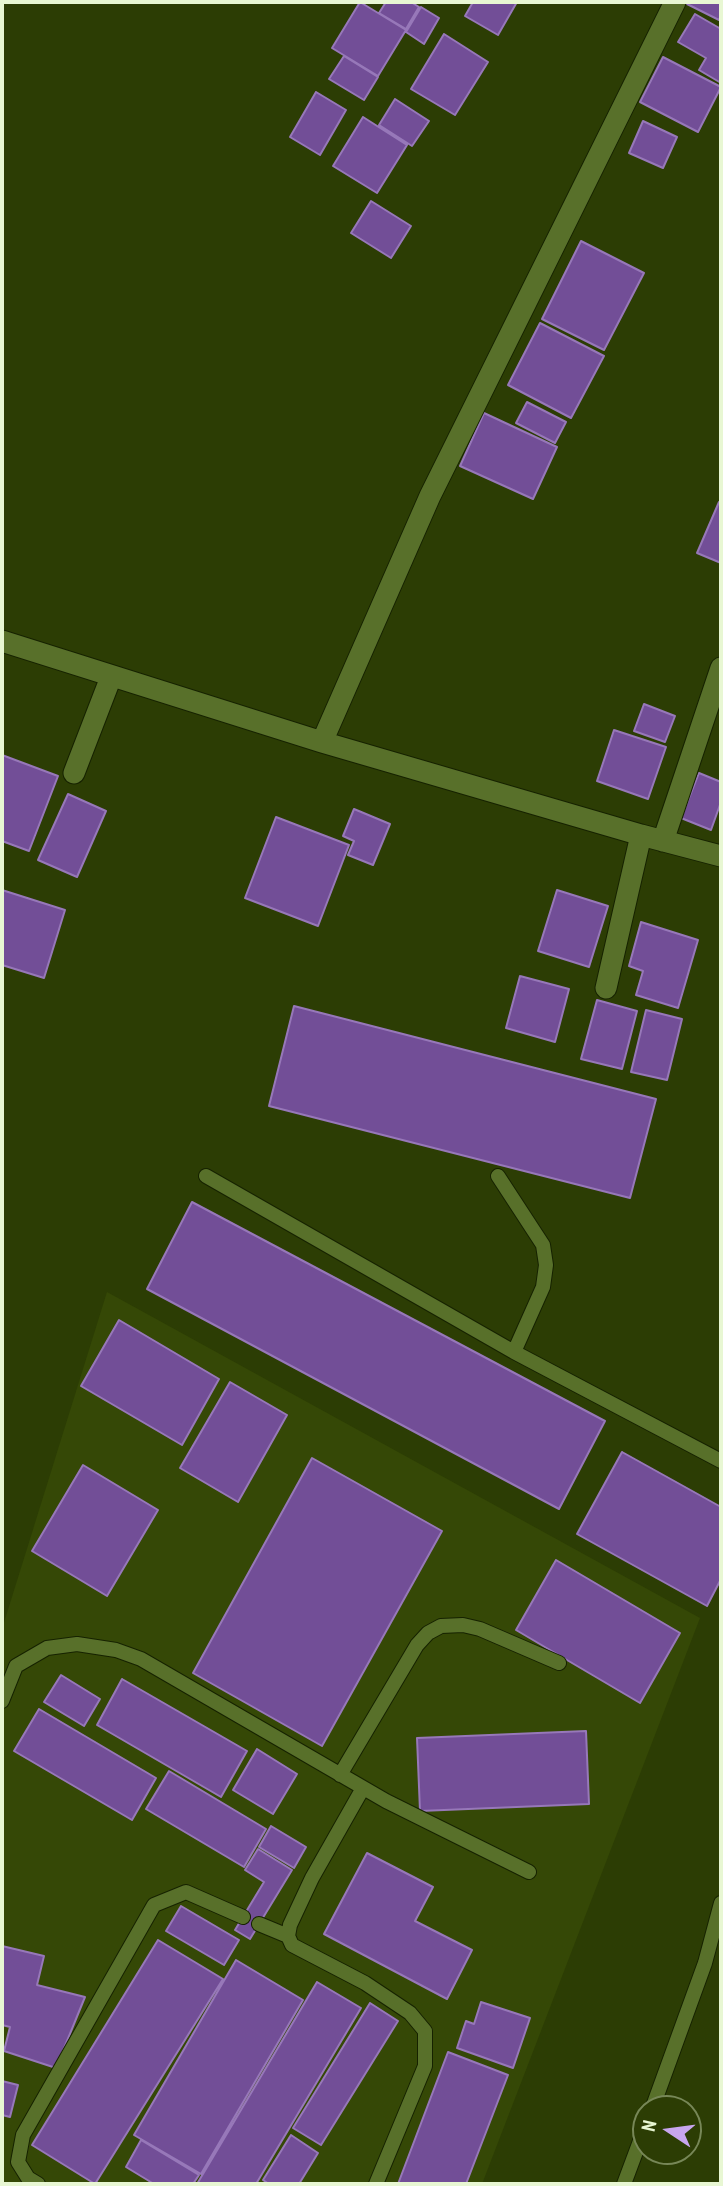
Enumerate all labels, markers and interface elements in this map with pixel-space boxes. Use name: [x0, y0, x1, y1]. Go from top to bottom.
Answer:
north arrow: [632, 2095, 702, 2165]
text: N: [636, 2118, 661, 2133]

